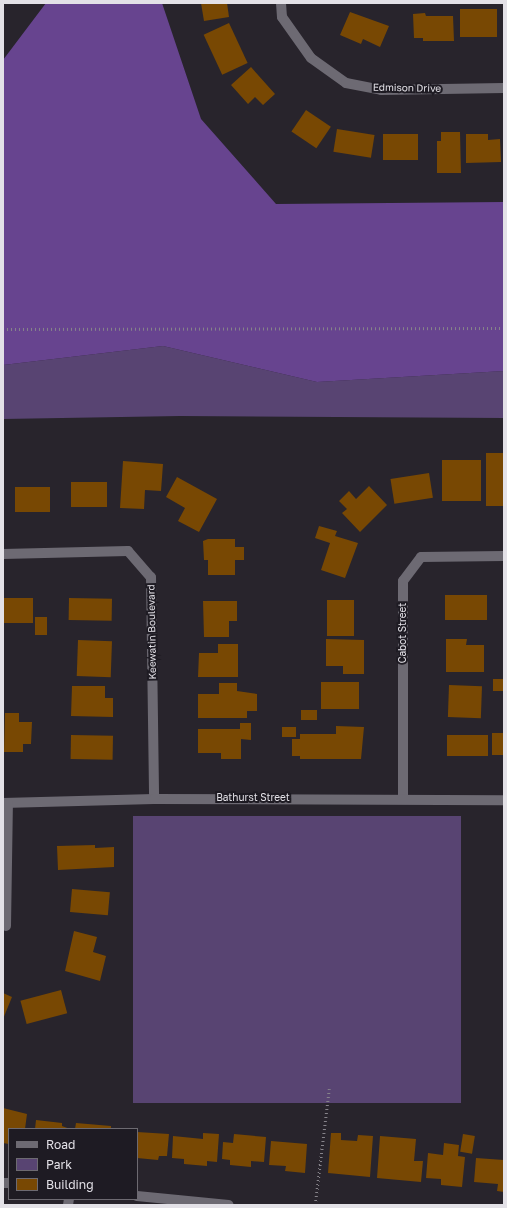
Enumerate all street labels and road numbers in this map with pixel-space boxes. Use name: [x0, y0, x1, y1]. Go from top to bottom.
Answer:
street label: Edmison Drive: [373, 81, 441, 95]
street label: Keewatin Boulevard: [145, 584, 159, 680]
street label: Cabot Street: [397, 603, 409, 663]
street label: Bathurst Street: [216, 792, 290, 804]

